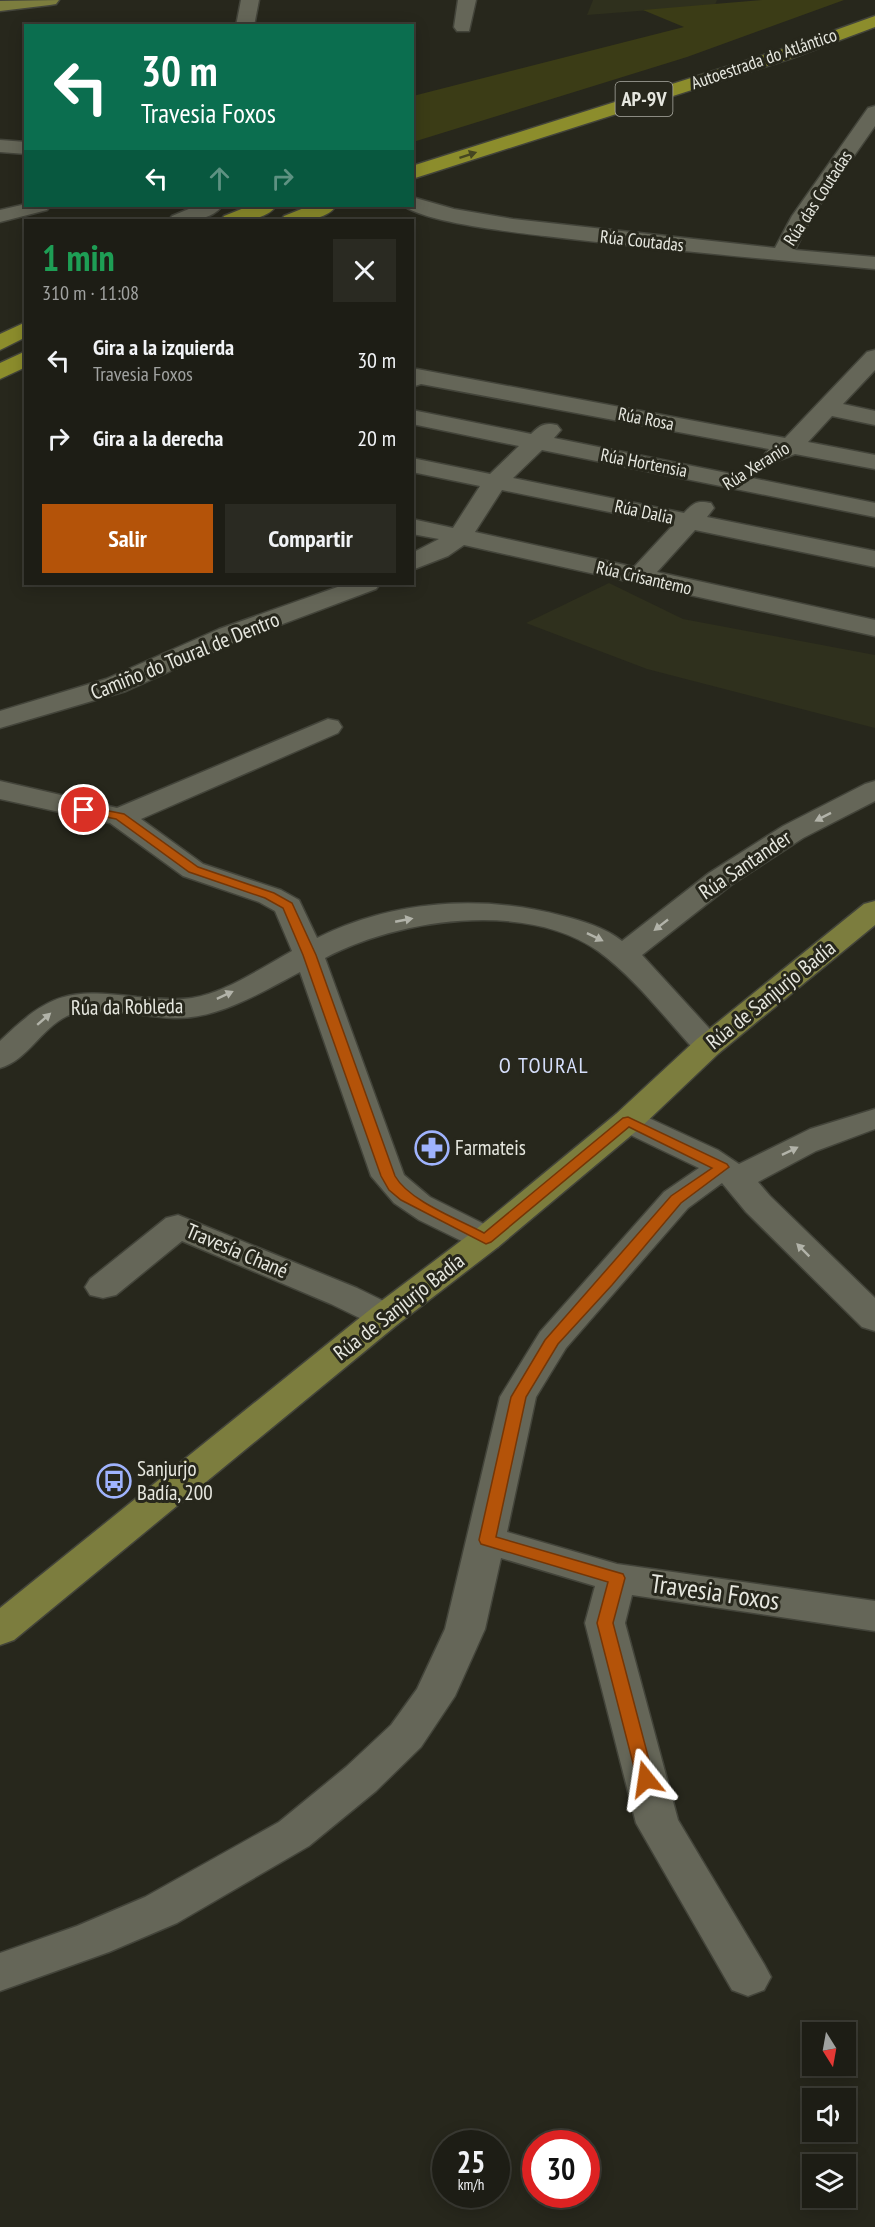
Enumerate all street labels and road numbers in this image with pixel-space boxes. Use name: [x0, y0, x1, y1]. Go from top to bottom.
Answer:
street label: Autoestrada do Atlántico: [688, 23, 840, 94]
road number: AP-9V: [616, 82, 672, 116]
street label: Rúa das Coutadas: [778, 146, 857, 250]
street label: Rúa Coutadas: [599, 225, 685, 256]
street label: Rúa Rosa: [616, 402, 676, 435]
street label: Rúa Xeranio: [718, 436, 794, 495]
street label: Rúa Hortensia: [599, 443, 689, 482]
street label: Rúa Dalia: [613, 494, 676, 529]
street label: Rúa Crisantemo: [594, 555, 694, 600]
street label: Camiño do Toural de Dentro: [86, 605, 283, 706]
street label: Rúa Santander: [693, 824, 796, 905]
street label: Rúa de Sanjurjo Badía: [701, 934, 841, 1055]
street label: Rúa da Robleda: [71, 992, 183, 1021]
street label: Travesía Chané: [182, 1217, 292, 1284]
street label: Rúa de Sanjurjo Badía: [328, 1247, 470, 1366]
street label: Travesia Foxos: [648, 1566, 782, 1617]

